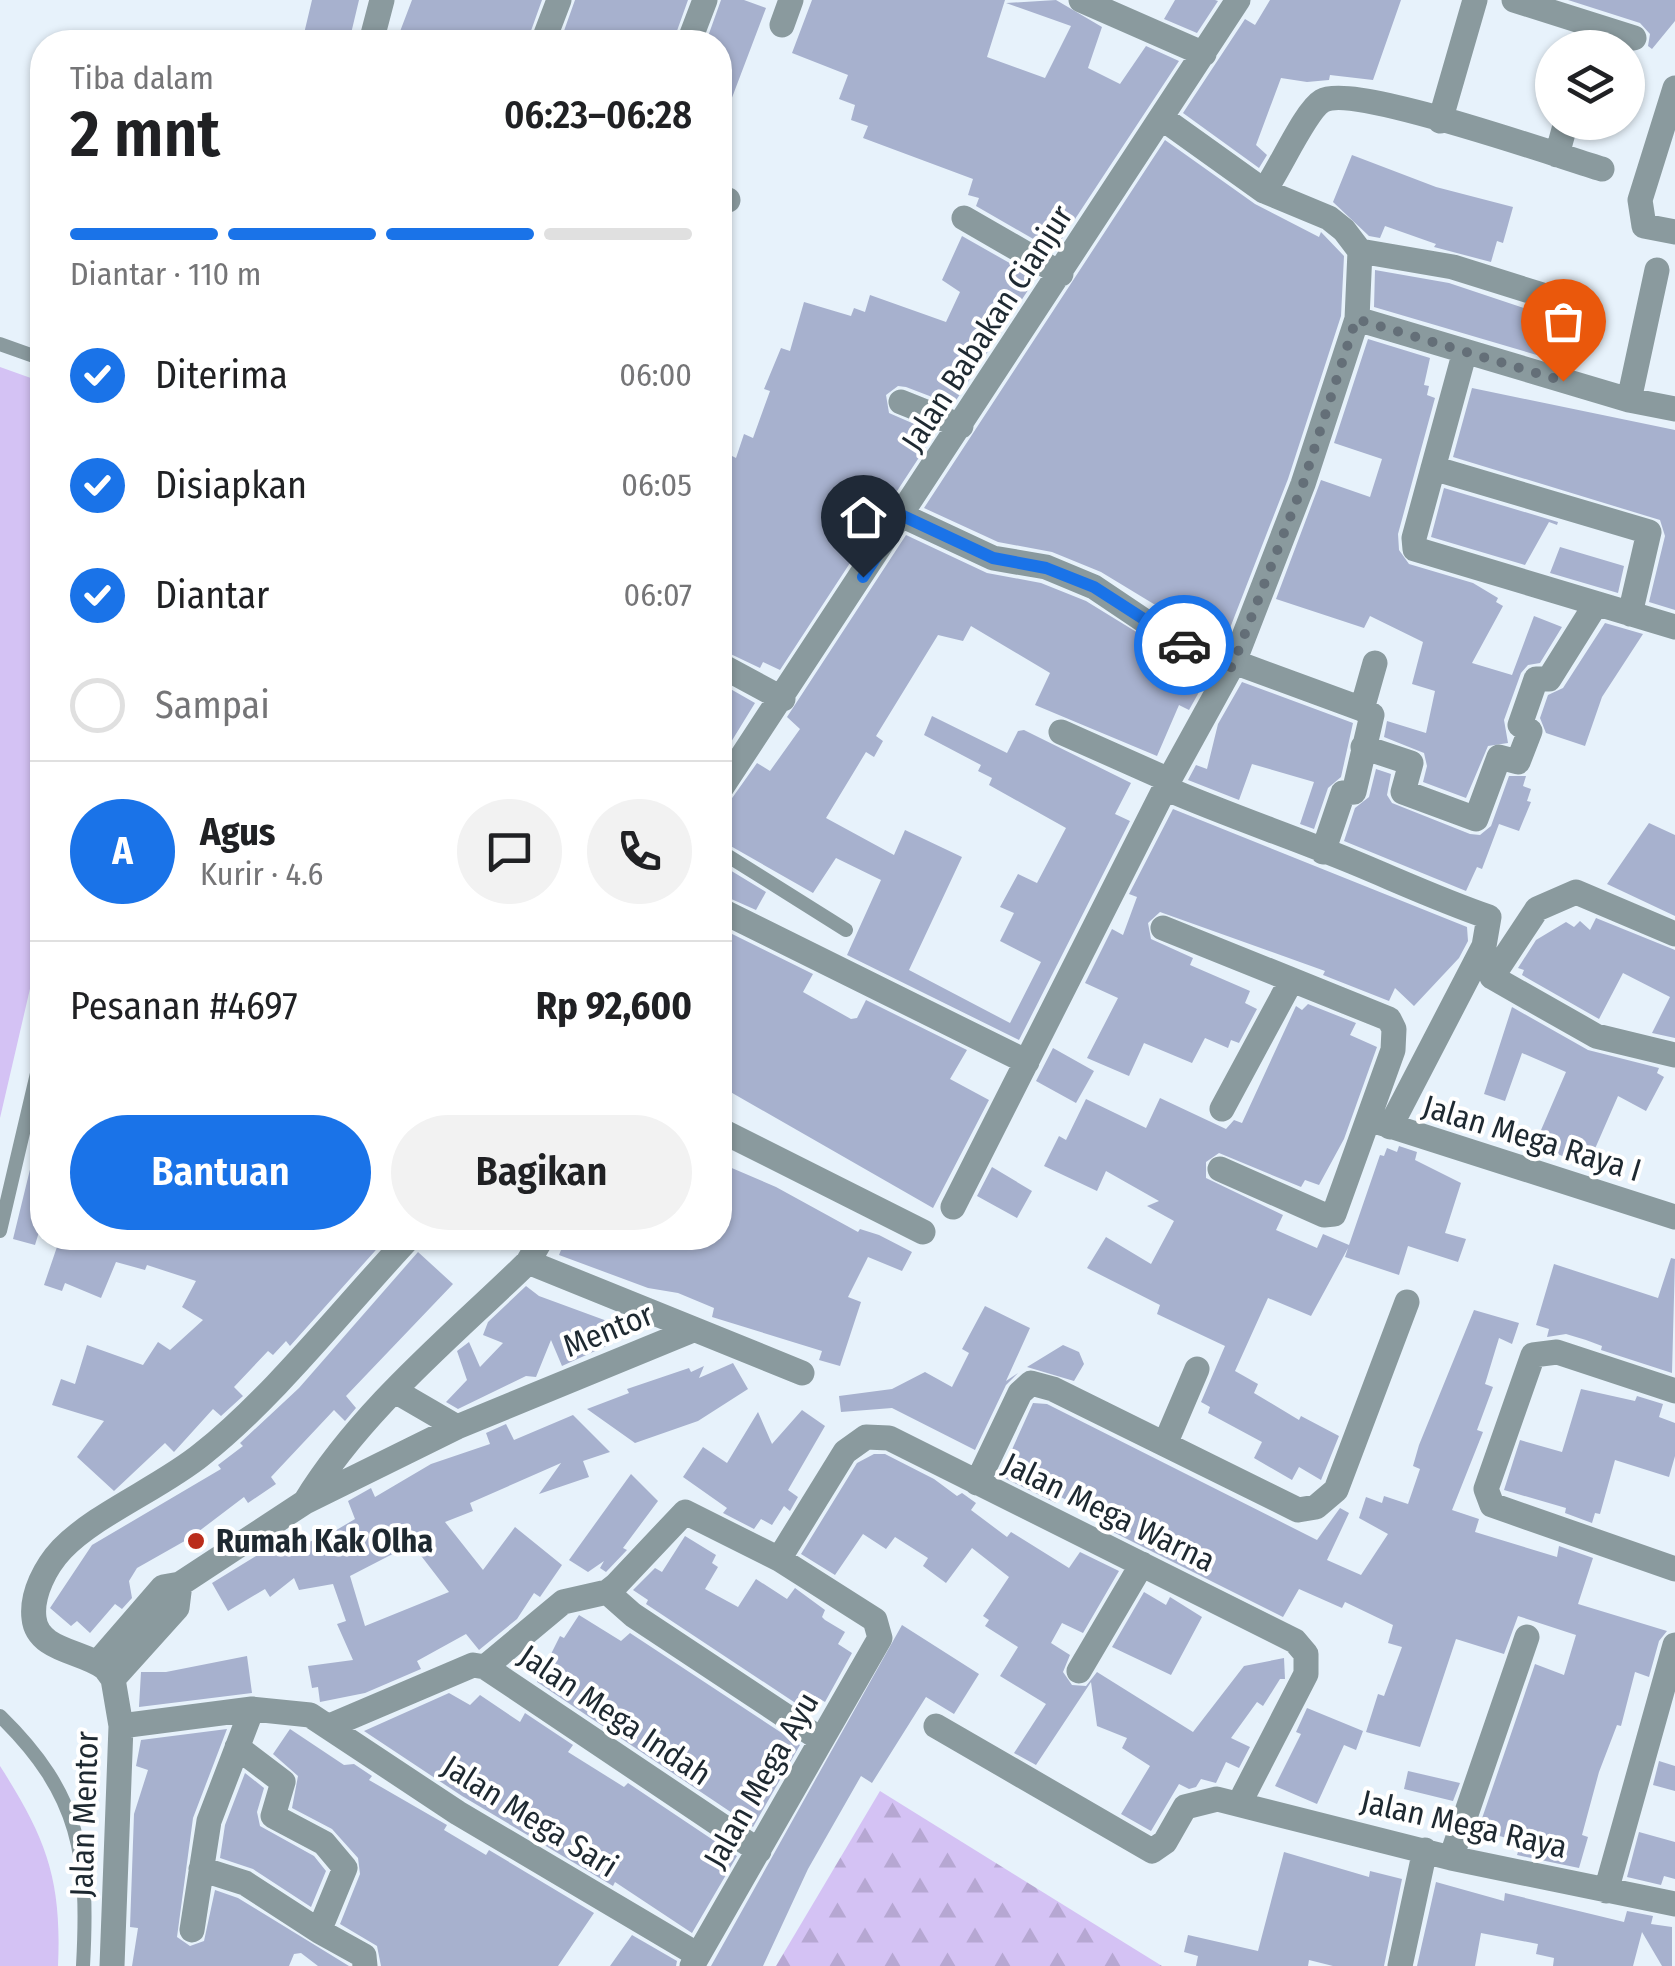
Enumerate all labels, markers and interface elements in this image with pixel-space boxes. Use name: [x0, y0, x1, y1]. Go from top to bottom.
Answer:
map controls: [1535, 30, 1645, 140]
button: layers: [1535, 30, 1645, 140]
text: Tiba dalam: [70, 59, 214, 97]
text: 06:23–06:28: [504, 92, 692, 138]
text: 2 mnt: [70, 95, 220, 173]
street label: Jalan Babakan Cianjur: [893, 198, 1081, 458]
text: Diantar · 110 m: [70, 255, 261, 293]
pin: [1521, 279, 1606, 382]
icon: bag: [1536, 294, 1591, 349]
icon: check: [70, 348, 125, 403]
text: Diterima: [155, 352, 288, 398]
text: 06:00: [619, 356, 692, 394]
icon: check: [70, 458, 125, 513]
text: Disiapkan: [155, 462, 307, 508]
text: 06:05: [621, 466, 692, 504]
pin: [821, 475, 906, 578]
icon: home: [836, 490, 891, 545]
icon: check: [70, 568, 125, 623]
text: Diantar: [155, 572, 269, 618]
text: 06:07: [624, 576, 692, 614]
courier: [1134, 595, 1234, 695]
icon: car: [1157, 618, 1212, 673]
text: Sampai: [155, 682, 270, 728]
button: chat: [457, 799, 562, 904]
button: phone: [587, 799, 692, 904]
text: Agus: [200, 809, 276, 855]
text: A: [112, 828, 133, 874]
text: Kurir · 4.6: [200, 855, 323, 893]
text: Pesanan #4697: [70, 983, 298, 1029]
text: Rp 92,600: [536, 983, 692, 1029]
street label: Jalan Mega Raya I: [1418, 1087, 1646, 1189]
button: Bantuan: [70, 1115, 371, 1230]
button: Bagikan: [391, 1115, 692, 1230]
street label: Mentor: [558, 1295, 658, 1365]
street label: Jalan Mega Warna: [997, 1444, 1221, 1580]
place label: Rumah Kak Olha: [216, 1522, 433, 1560]
marker: Rumah Kak Olha: [185, 1530, 207, 1552]
street label: Jalan Mega Indah: [512, 1637, 718, 1793]
street label: Jalan Mega Ayu: [695, 1685, 827, 1875]
street label: Jalan Mentor: [62, 1730, 106, 1898]
street label: Jalan Mega Sari: [435, 1747, 625, 1885]
street label: Jalan Mega Raya: [1357, 1782, 1571, 1866]

